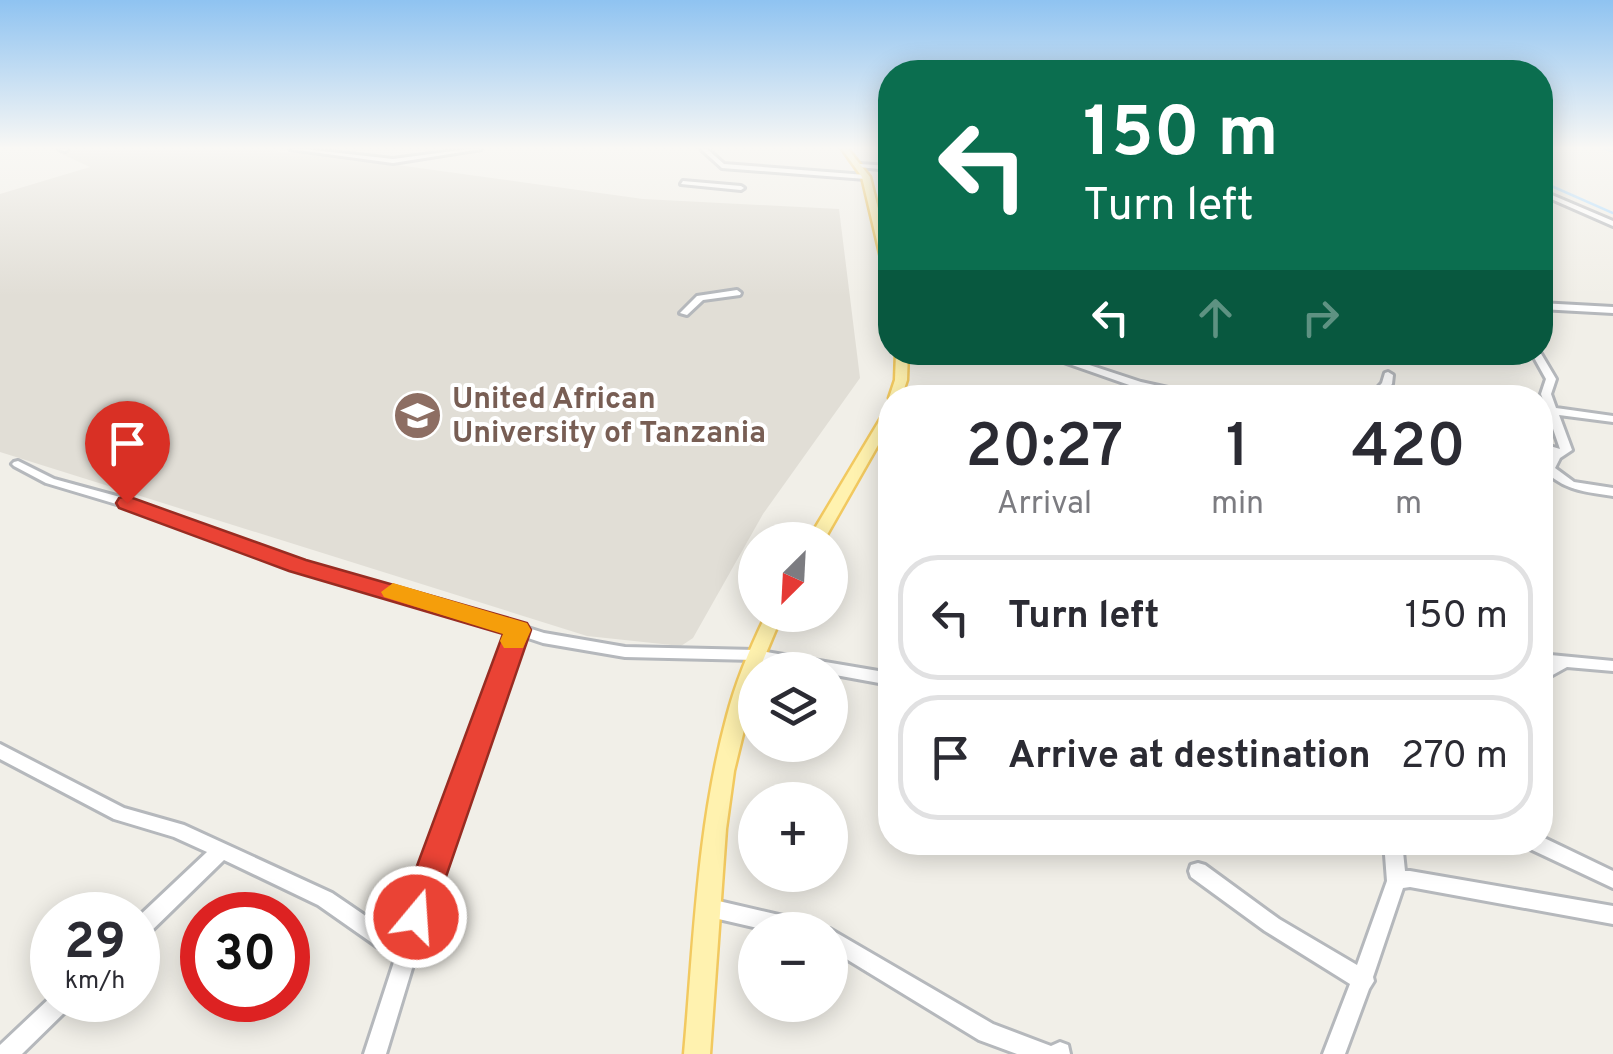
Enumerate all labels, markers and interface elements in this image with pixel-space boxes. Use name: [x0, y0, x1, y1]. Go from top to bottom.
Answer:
text: 150 m: [1083, 92, 1278, 181]
icon: left: [918, 100, 1048, 230]
text: Turn left: [1083, 179, 1254, 236]
icon: left: [1083, 290, 1138, 345]
icon: ahead: [1188, 290, 1243, 345]
icon: right: [1293, 290, 1348, 345]
place label: United African University of Tanzania: [452, 382, 766, 453]
school or university icon: United African University of Tanzania: [391, 389, 443, 441]
pin: [85, 401, 170, 504]
text: 20:27: [965, 412, 1123, 488]
text: 1: [1226, 412, 1249, 488]
text: 420: [1352, 412, 1466, 488]
icon: arrive: [100, 416, 155, 471]
text: Arrival: [997, 485, 1092, 525]
text: min: [1211, 485, 1264, 525]
text: m: [1395, 485, 1422, 525]
north arrow: [738, 522, 848, 632]
map controls: [738, 522, 848, 1022]
icon: left: [923, 590, 978, 645]
text: Turn left: [1008, 593, 1160, 642]
text: 150 m: [1405, 593, 1508, 642]
button: layers: [738, 652, 848, 762]
icon: arrive: [923, 730, 978, 785]
text: Arrive at destination: [1008, 733, 1371, 782]
text: 270 m: [1401, 733, 1508, 782]
button: +: [738, 782, 848, 892]
position arrow: [364, 865, 468, 969]
speed limit sign: 30: [180, 892, 310, 1022]
button: −: [738, 912, 848, 1022]
text: 29: [64, 913, 126, 976]
text: km/h: [65, 966, 125, 998]

